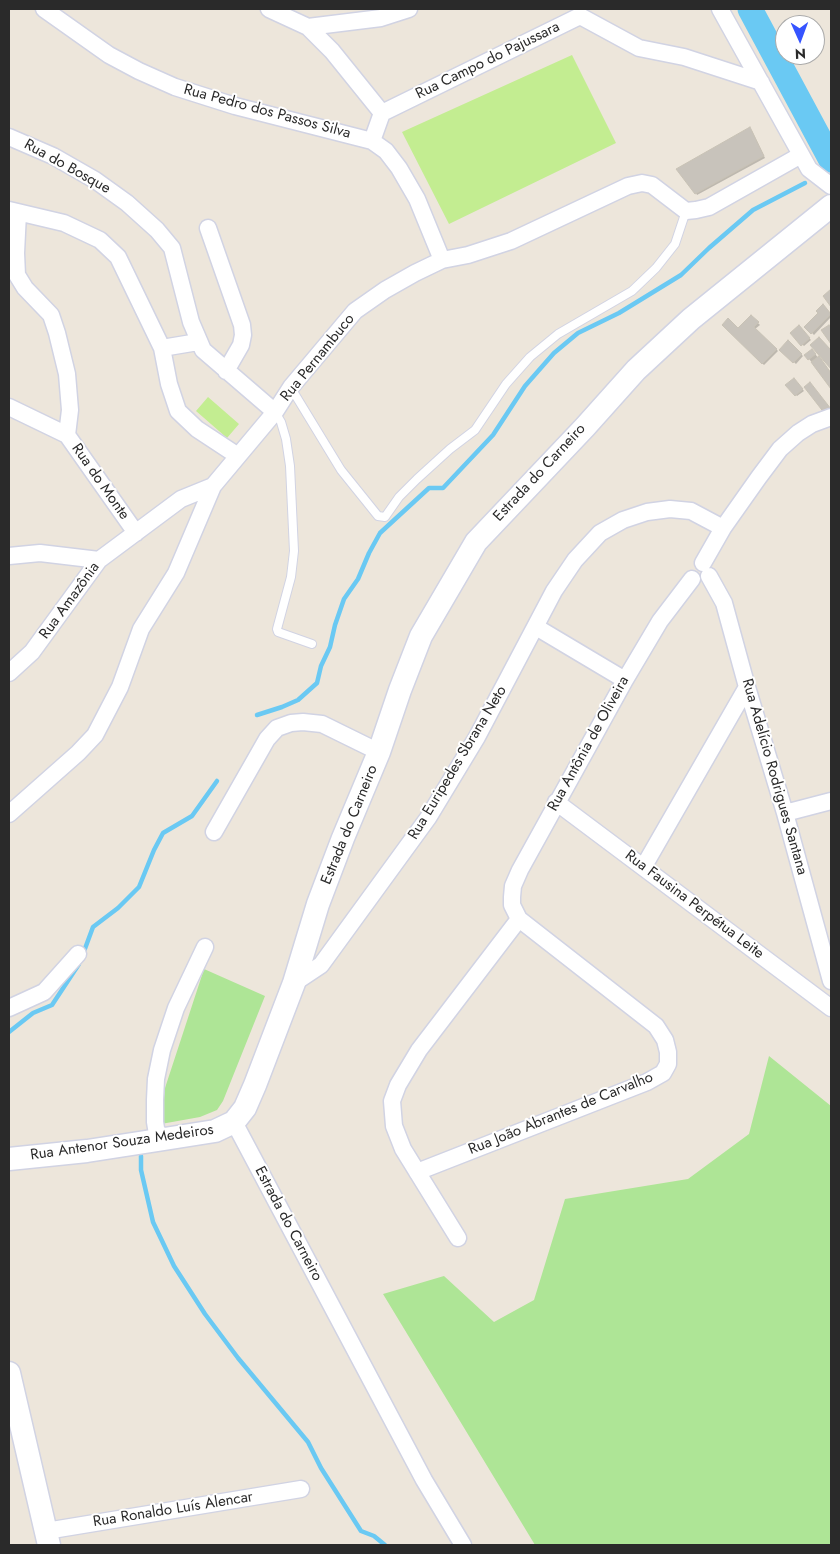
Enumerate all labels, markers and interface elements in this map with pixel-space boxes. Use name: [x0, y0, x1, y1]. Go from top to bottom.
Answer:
north arrow: [775, 15, 825, 65]
street label: Rua Campo do Pajussara: [413, 18, 563, 104]
text: N: [795, 44, 806, 64]
street label: Rua Pedro dos Passos Silva: [182, 81, 352, 143]
street label: Rua do Bosque: [21, 136, 113, 198]
street label: Rua Pernambuco: [277, 311, 359, 405]
street label: Estrada do Carneiro: [490, 420, 590, 526]
street label: Rua do Monte: [67, 440, 133, 524]
street label: Rua Amazônia: [36, 559, 104, 643]
street label: Rua Antônia de Oliveira: [544, 673, 634, 815]
street label: Rua Adelício Rodrigues Santana: [737, 677, 811, 877]
street label: Rua Euripedes Sbrana Neto: [405, 683, 511, 843]
street label: Estrada do Carneiro: [318, 763, 382, 887]
street label: Rua Fausina Perpétua Leite: [621, 847, 767, 963]
street label: Rua João Abrantes de Carvalho: [466, 1069, 656, 1159]
street label: Rua Antenor Souza Medeiros: [29, 1121, 215, 1165]
street label: Estrada do Carneiro: [250, 1164, 326, 1284]
street label: Rua Ronaldo Luís Alencar: [92, 1488, 254, 1532]

